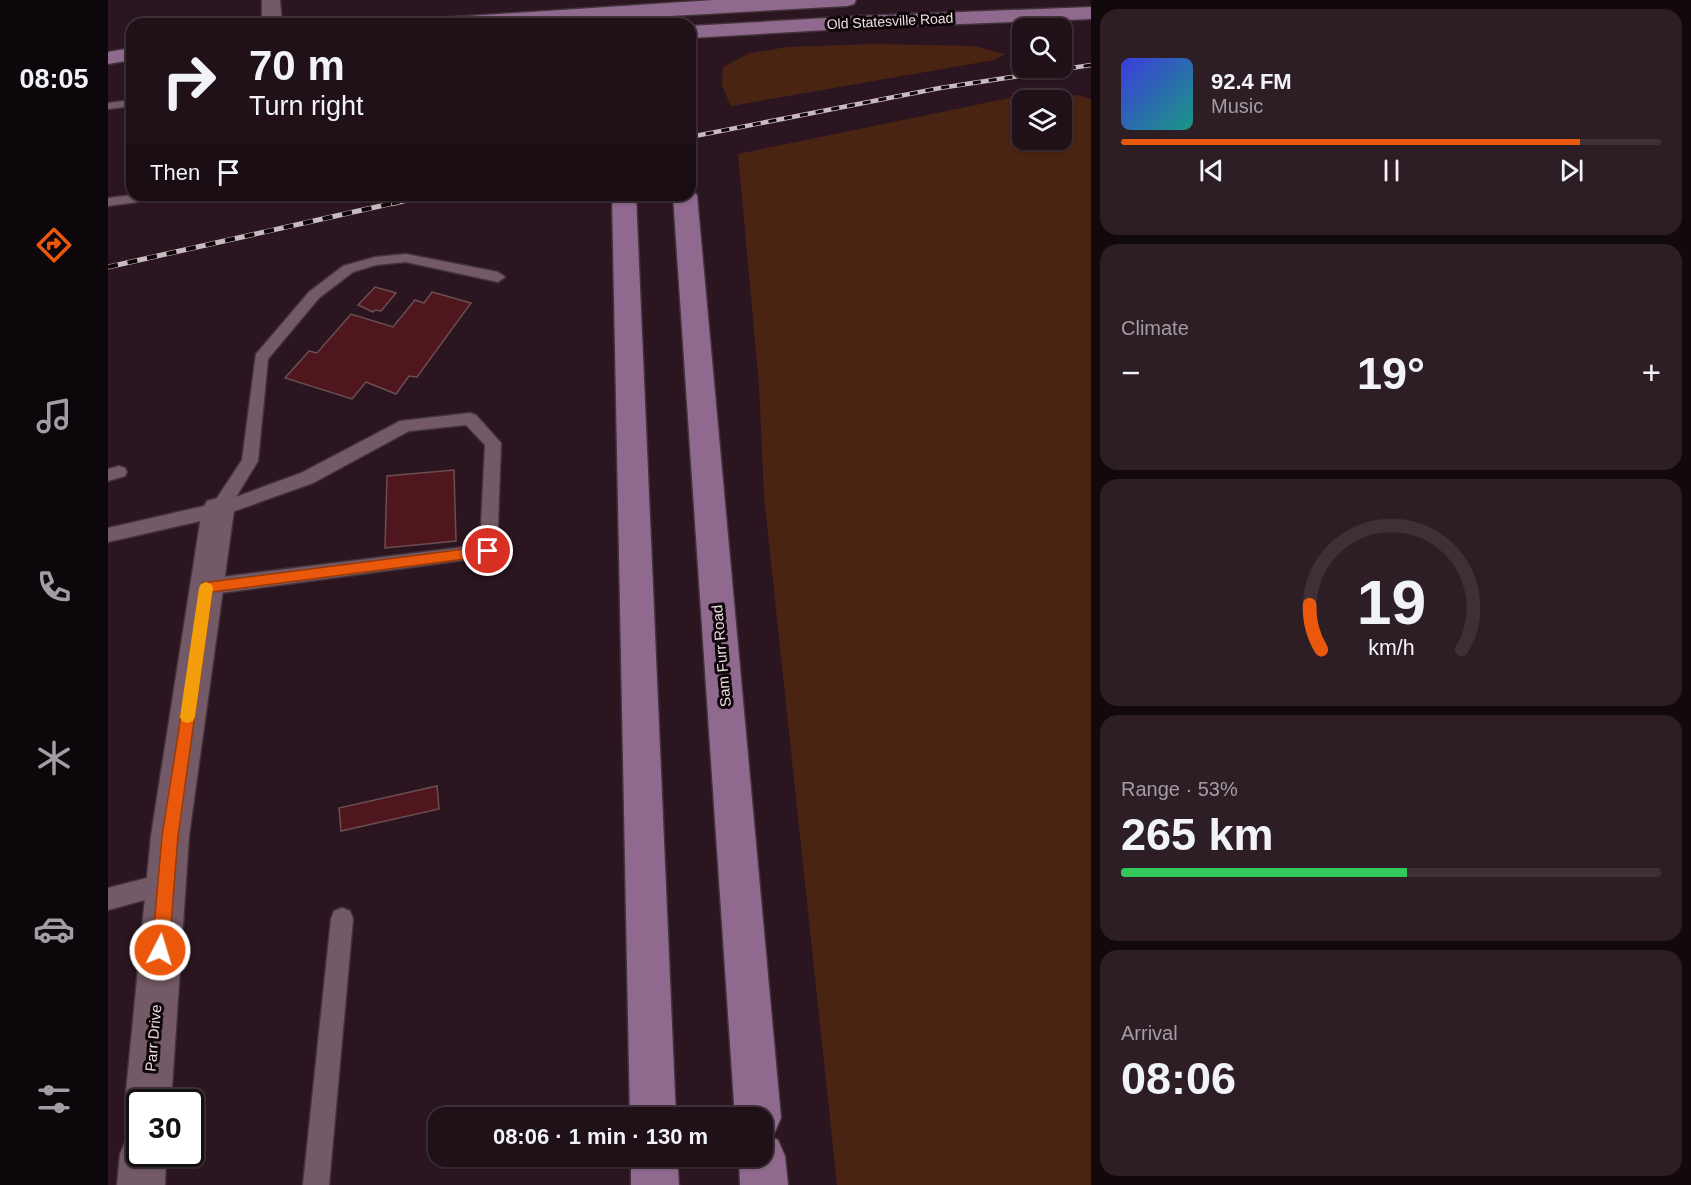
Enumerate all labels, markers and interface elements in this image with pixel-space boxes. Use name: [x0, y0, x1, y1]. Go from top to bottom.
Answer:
street label: Old Statesville Road: [826, 10, 954, 32]
map controls: [1012, 18, 1072, 150]
button: search: [1012, 18, 1072, 78]
icon: right: [150, 42, 228, 120]
text: 70 m: [249, 42, 345, 89]
text: 08:05: [19, 64, 89, 94]
text: 92.4 FM: [1211, 69, 1292, 94]
button: layers: [1012, 90, 1072, 150]
text: Turn right: [249, 91, 364, 121]
text: Music: [1211, 95, 1263, 117]
icon: previous: [1195, 154, 1228, 187]
icon: pause: [1375, 154, 1408, 187]
icon: next: [1555, 154, 1588, 187]
icon: arrive: [212, 156, 245, 189]
text: Then: [150, 160, 200, 185]
icon: directions: [33, 224, 75, 266]
text: Climate: [1121, 317, 1189, 339]
text: 19°: [1357, 348, 1425, 399]
text: −: [1121, 354, 1140, 391]
text: +: [1642, 354, 1661, 391]
icon: music: [33, 395, 75, 437]
pin: [462, 525, 513, 576]
icon: arrive: [471, 534, 504, 567]
icon: phone: [33, 566, 75, 608]
text: 19: [1356, 568, 1426, 637]
street label: Sam Furr Road: [708, 604, 734, 708]
text: km/h: [1368, 636, 1414, 660]
icon: climate: [33, 737, 75, 779]
text: Range · 53%: [1121, 778, 1238, 800]
text: 265 km: [1121, 809, 1274, 860]
icon: car: [33, 908, 75, 950]
position arrow: [128, 918, 192, 982]
street label: Parr Drive: [142, 1004, 164, 1072]
text: Arrival: [1121, 1022, 1178, 1044]
text: 08:06: [1121, 1053, 1236, 1104]
icon: filters: [33, 1078, 75, 1120]
speed limit sign: 30: [126, 1089, 204, 1167]
text: 08:06 · 1 min · 130 m: [493, 1124, 708, 1149]

